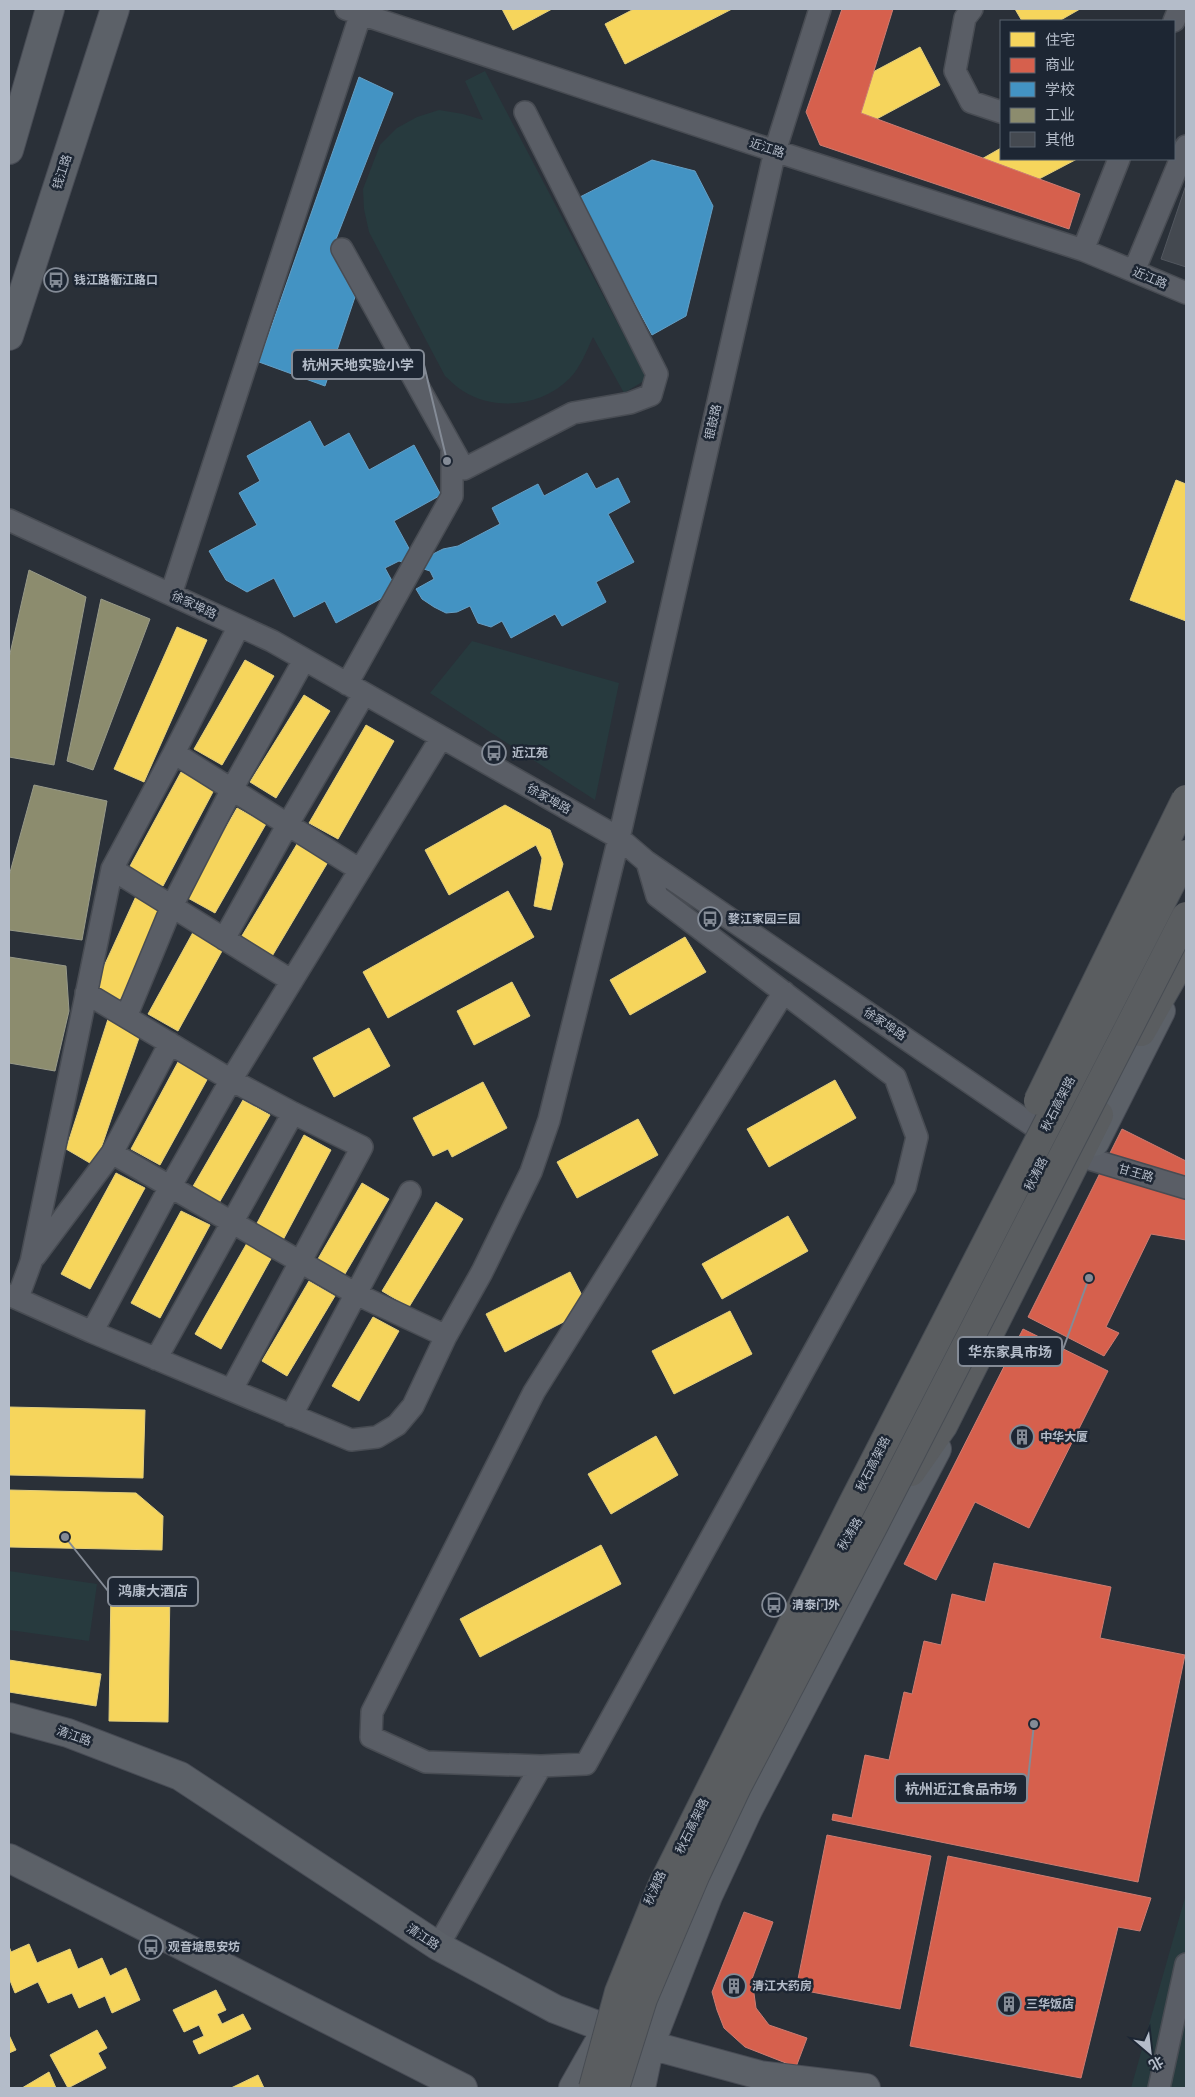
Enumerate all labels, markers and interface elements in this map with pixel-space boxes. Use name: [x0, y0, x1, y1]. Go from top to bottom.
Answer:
legend: [1000, 20, 1175, 160]
text: 住宅: [1045, 30, 1075, 48]
text: 商业: [1045, 55, 1075, 73]
text: 学校: [1045, 80, 1075, 98]
text: 工业: [1045, 105, 1075, 123]
text: 其他: [1045, 130, 1075, 148]
street label: 近江路: [748, 135, 787, 159]
street label: 钱江路: [49, 152, 73, 191]
street label: 近江路: [1131, 264, 1170, 291]
bus stop icon: 钱江路衢江路口: [43, 267, 69, 293]
place label: 钱江路衢江路口: [74, 272, 158, 286]
callout: 杭州天地实验小学: [292, 350, 424, 379]
text: 杭州天地实验小学: [302, 356, 414, 373]
street label: 银鼓路: [701, 403, 723, 441]
street label: 徐家埠路: [170, 588, 219, 621]
bus stop icon: 近江苑: [481, 740, 507, 766]
place label: 近江苑: [512, 745, 548, 759]
street label: 徐家埠路: [525, 780, 574, 816]
bus stop icon: 婺江家园三园: [697, 906, 723, 932]
place label: 婺江家园三园: [728, 911, 800, 925]
street label: 徐家埠路: [862, 1004, 909, 1042]
street label: 秋石高架路: [1037, 1074, 1077, 1133]
street label: 秋涛路: [1021, 1154, 1050, 1193]
street label: 甘王路: [1117, 1160, 1156, 1184]
callout: 华东家具市场: [958, 1337, 1062, 1366]
text: 华东家具市场: [968, 1343, 1052, 1360]
building icon: 中华大厦: [1009, 1424, 1035, 1450]
place label: 中华大厦: [1040, 1429, 1088, 1443]
street label: 秋石高架路: [852, 1434, 892, 1493]
street label: 秋涛路: [834, 1514, 864, 1553]
callout: 鸿康大酒店: [108, 1577, 198, 1606]
text: 鸿康大酒店: [118, 1582, 188, 1599]
bus stop icon: 清泰门外: [761, 1592, 787, 1618]
place label: 清泰门外: [792, 1597, 840, 1611]
street label: 清江路: [55, 1723, 94, 1748]
callout: 杭州近江食品市场: [895, 1774, 1027, 1803]
text: 杭州近江食品市场: [905, 1780, 1017, 1797]
street label: 秋石高架路: [672, 1796, 711, 1856]
street label: 秋涛路: [640, 1868, 668, 1907]
street label: 清江路: [405, 1920, 442, 1952]
bus stop icon: 观音塘思安坊: [138, 1934, 164, 1960]
place label: 观音塘思安坊: [168, 1939, 240, 1953]
building icon: 清江大药房: [721, 1973, 747, 1999]
place label: 清江大药房: [752, 1978, 812, 1992]
building icon: 三华饭店: [996, 1991, 1022, 2017]
place label: 三华饭店: [1026, 1996, 1074, 2010]
north arrow: [1125, 2027, 1175, 2077]
text: 北: [1146, 2053, 1167, 2075]

